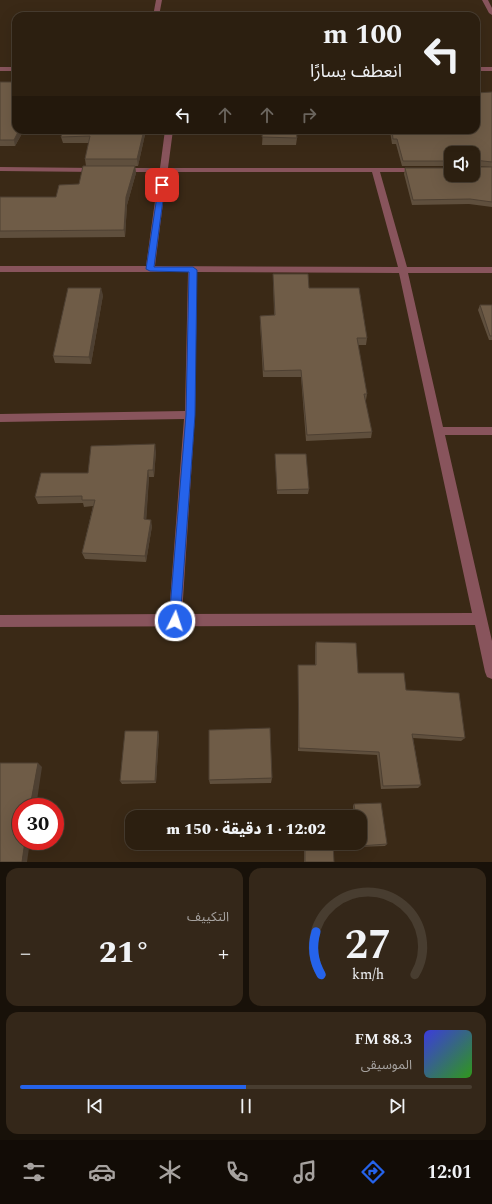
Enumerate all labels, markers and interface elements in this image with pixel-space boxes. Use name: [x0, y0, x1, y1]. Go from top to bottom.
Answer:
text: 100 m: [323, 13, 402, 56]
icon: left: [416, 28, 468, 80]
text: انعطف يسارًا: [310, 58, 402, 85]
icon: left: [172, 104, 194, 126]
icon: ahead: [214, 104, 236, 126]
icon: ahead: [256, 104, 278, 126]
icon: right: [298, 104, 320, 126]
map controls: [444, 146, 480, 182]
button: sound: [444, 146, 480, 182]
pin: [145, 168, 179, 202]
icon: arrive: [151, 174, 173, 196]
position arrow: [154, 600, 196, 642]
speed limit sign: 30: [12, 798, 64, 850]
text: 12:02 · 1 دقيقة · 150 m: [166, 818, 326, 841]
text: التكييف: [187, 907, 229, 927]
text: 27: [344, 914, 391, 977]
text: 21°: [99, 930, 150, 976]
text: −: [20, 937, 31, 970]
text: +: [218, 937, 229, 970]
text: km/h: [351, 963, 384, 985]
text: 88.3 FM: [355, 1028, 412, 1051]
text: الموسيقى: [361, 1055, 412, 1075]
icon: previous: [84, 1095, 106, 1117]
icon: pause: [235, 1095, 257, 1117]
icon: next: [386, 1095, 408, 1117]
icon: filters: [20, 1158, 48, 1186]
icon: car: [88, 1158, 116, 1186]
icon: climate: [156, 1158, 184, 1186]
icon: phone: [223, 1158, 251, 1186]
icon: music: [291, 1158, 319, 1186]
icon: directions: [359, 1158, 387, 1186]
text: 12:01: [427, 1159, 472, 1186]

